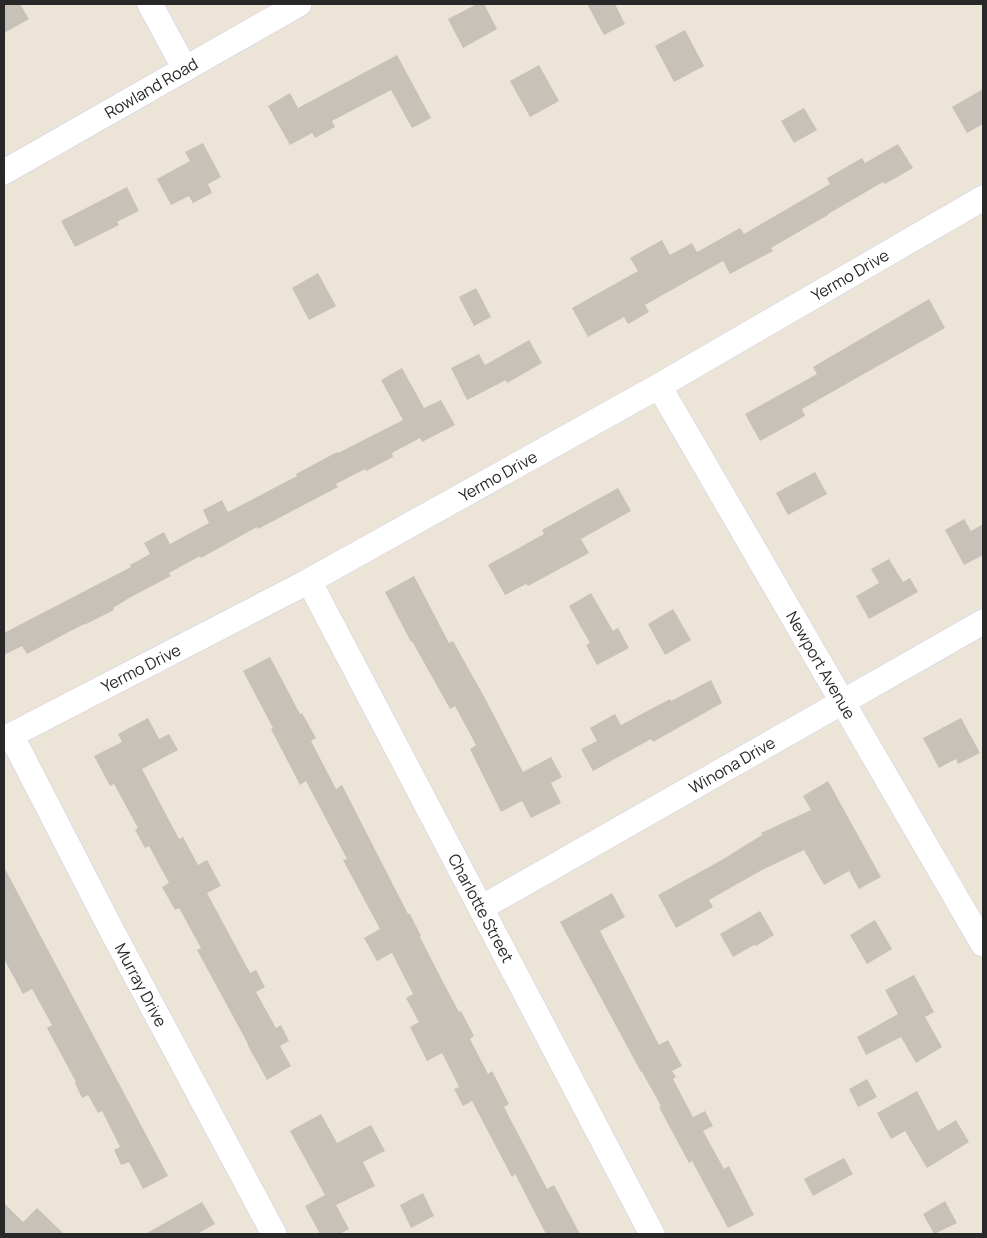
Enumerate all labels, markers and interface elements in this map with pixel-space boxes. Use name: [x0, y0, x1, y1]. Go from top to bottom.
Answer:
street label: Rowland Road: [100, 52, 202, 124]
street label: Yermo Drive: [807, 244, 893, 306]
street label: Yermo Drive: [455, 445, 541, 507]
street label: Newport Avenue: [781, 607, 861, 723]
street label: Yermo Drive: [98, 639, 184, 697]
street label: Winona Drive: [685, 731, 779, 799]
street label: Charlotte Street: [443, 850, 519, 966]
street label: Murray Drive: [110, 939, 172, 1031]

